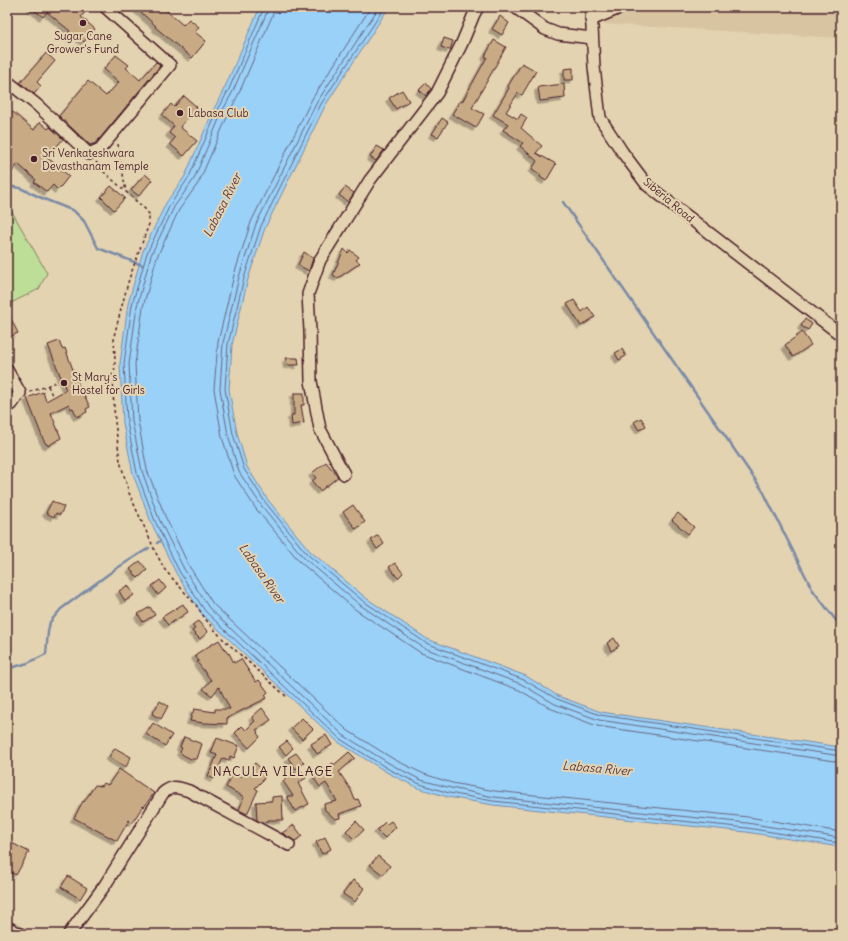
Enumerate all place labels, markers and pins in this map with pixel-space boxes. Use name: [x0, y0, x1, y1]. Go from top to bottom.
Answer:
marker: Sugar Cane Grower's Fund: [78, 18, 88, 28]
place label: Sugar Cane Grower's Fund: [47, 29, 120, 56]
place label: Labasa Club: [188, 106, 249, 120]
marker: Labasa Club: [175, 108, 185, 118]
place label: Sri Venkateshwara Devasthanam Temple: [42, 146, 149, 173]
marker: Sri Venkateshwara Devasthanam Temple: [29, 154, 39, 164]
place label: St Mary's Hostel for Girls: [72, 370, 145, 397]
marker: St Mary's Hostel for Girls: [59, 378, 69, 388]

